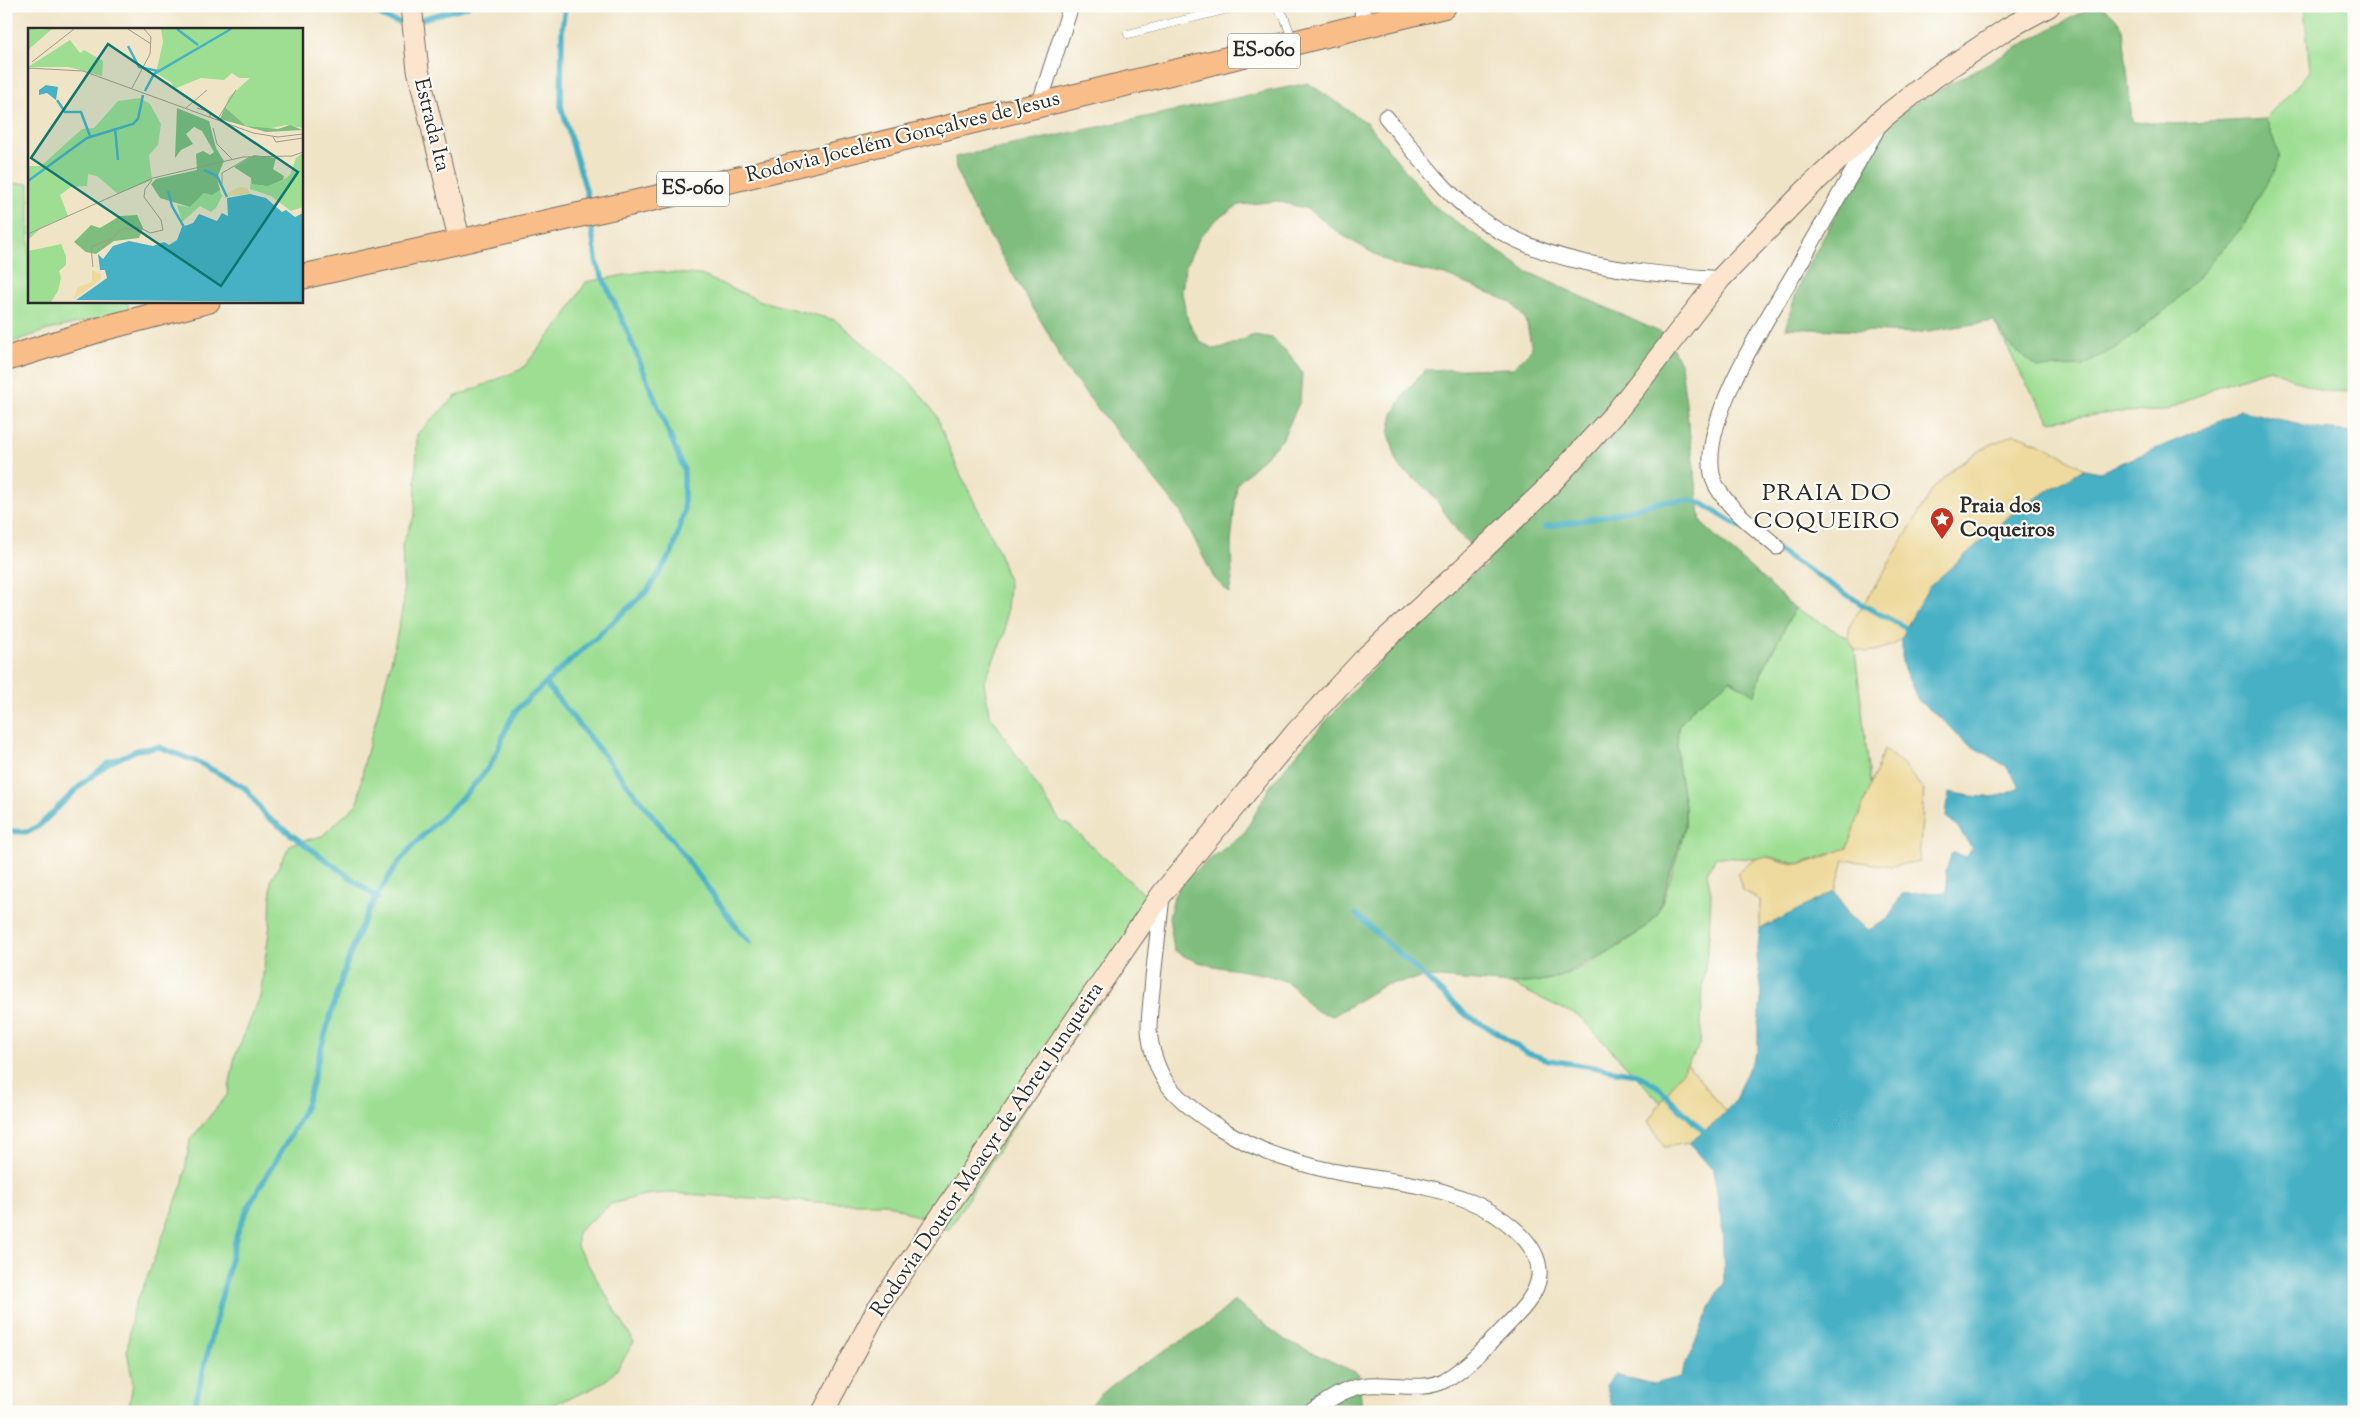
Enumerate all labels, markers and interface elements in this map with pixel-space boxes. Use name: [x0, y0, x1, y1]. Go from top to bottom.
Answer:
inset map: [28, 28, 302, 302]
road number: ES-060: [1228, 34, 1300, 68]
street label: Estrada Ita: [405, 75, 457, 175]
street label: Rodovia Jocelém Gonçalves de Jesus: [743, 84, 1063, 192]
road number: ES-060: [657, 172, 729, 206]
district label: PRAIA DO COQUEIRO: [1754, 477, 1900, 539]
place label: Praia dos Coqueiros: [1960, 492, 2055, 546]
place icon: Praia dos Coqueiros: [1929, 506, 1955, 540]
street label: Rodovia Doutor Moacyr de Abreu Junqueira: [864, 976, 1112, 1323]

